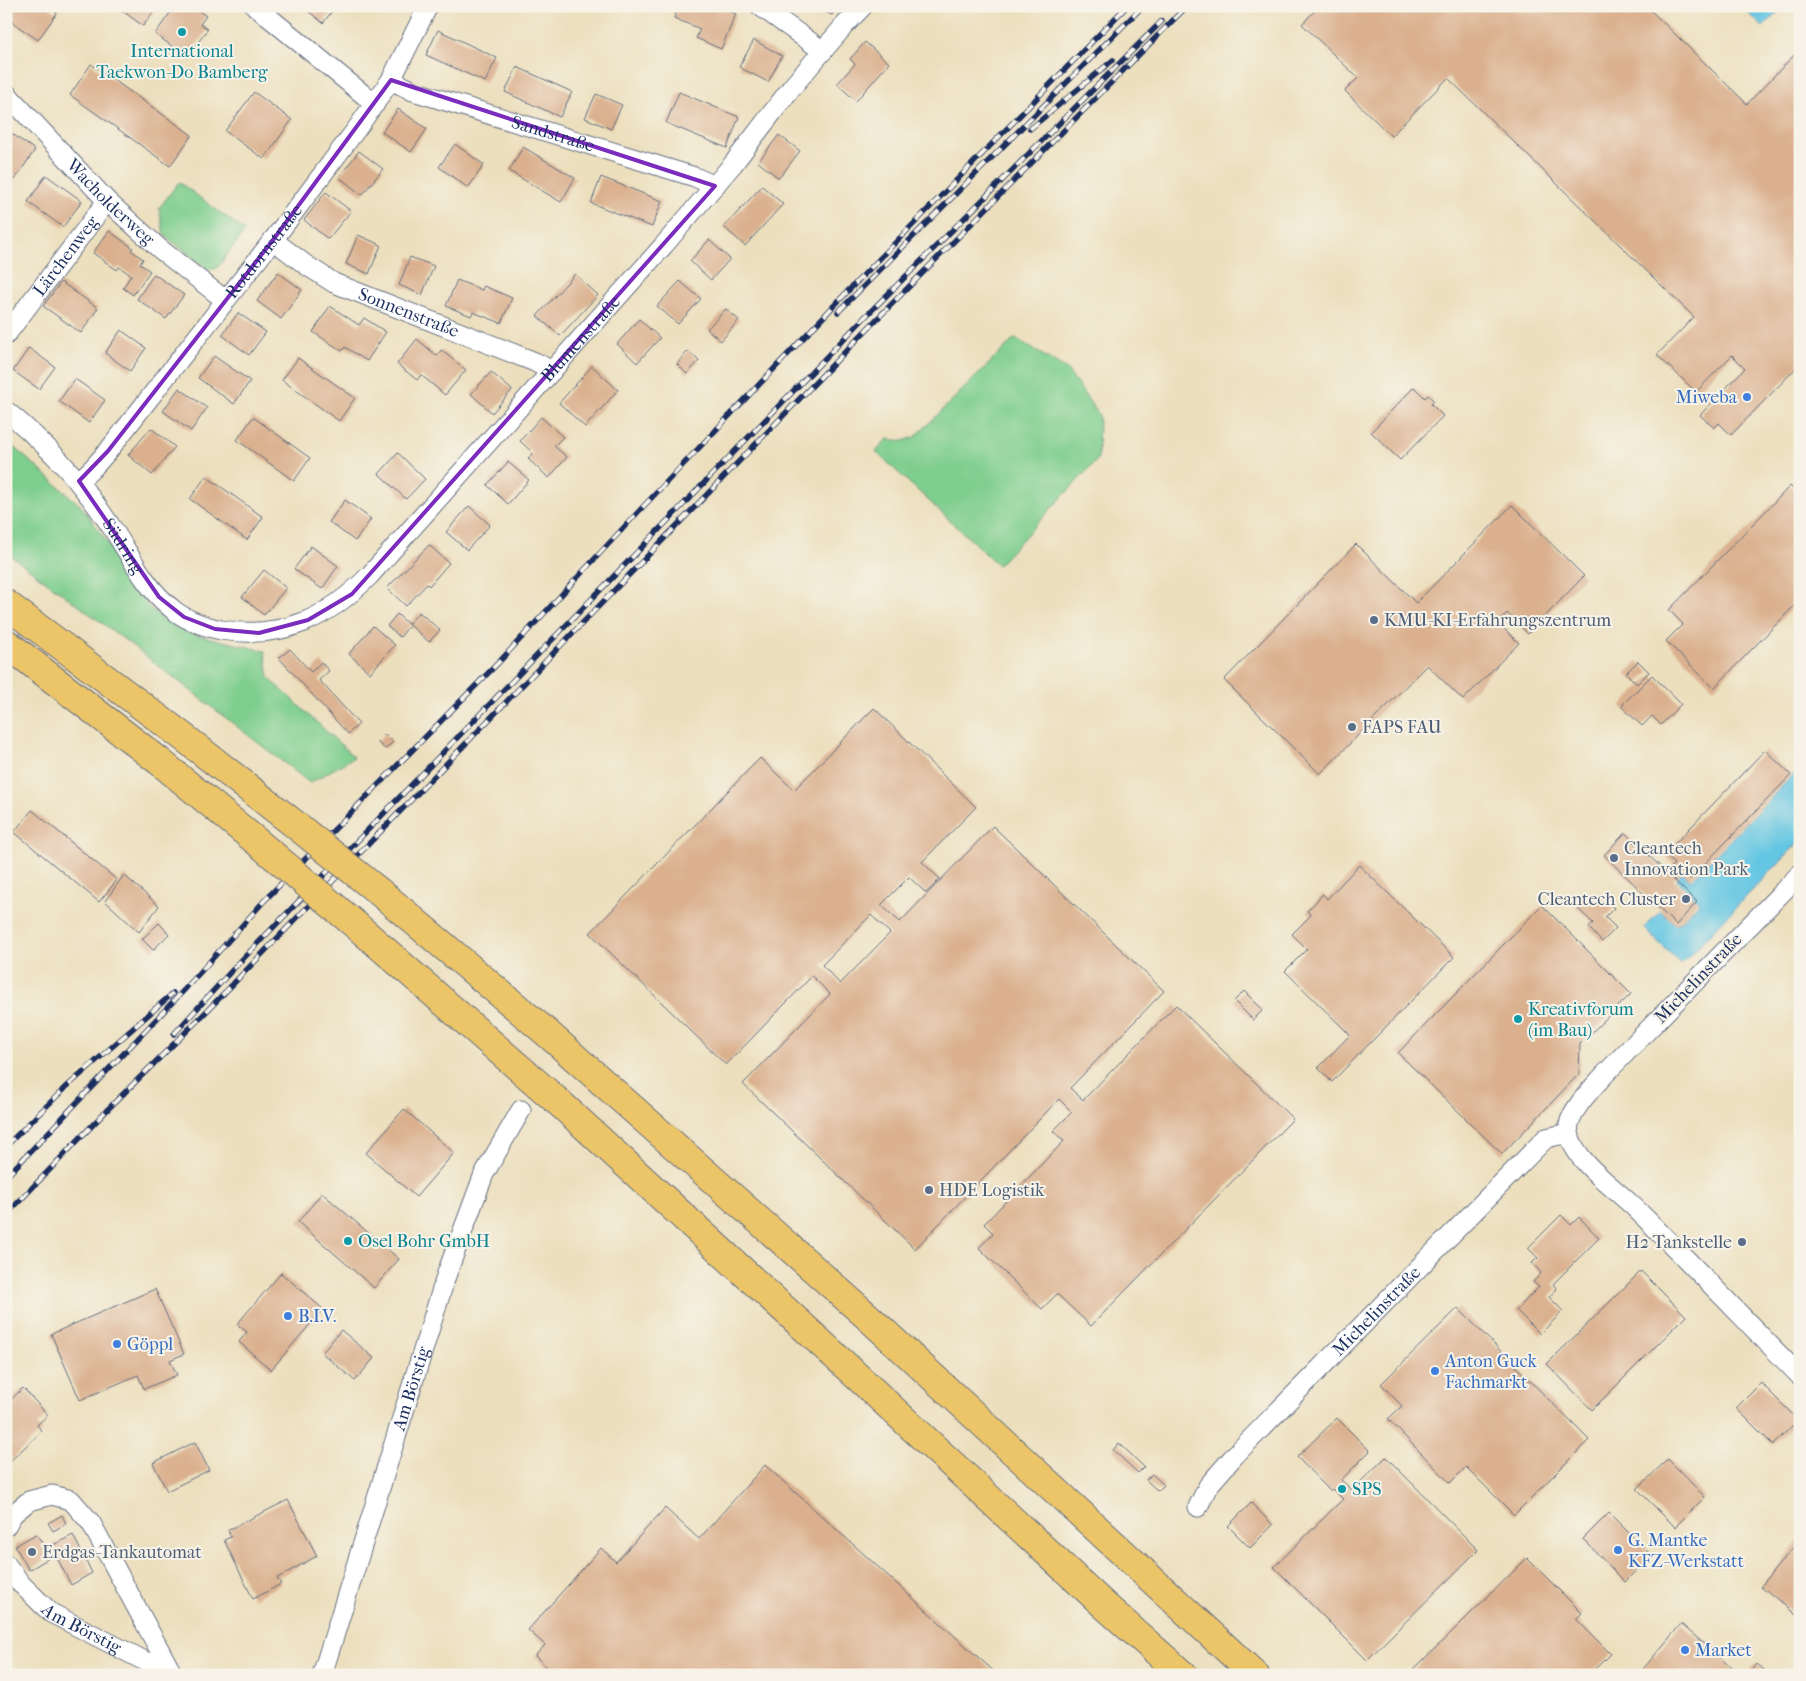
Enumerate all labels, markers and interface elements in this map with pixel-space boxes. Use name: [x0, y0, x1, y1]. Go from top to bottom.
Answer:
marker: International Taekwon-Do Bamberg: [176, 26, 188, 38]
place label: International Taekwon-Do Bamberg: [96, 41, 268, 83]
street label: Sandstraße: [509, 112, 597, 157]
street label: Wacholderweg: [61, 154, 159, 250]
street label: Rotdornstraße: [221, 200, 307, 303]
street label: Lärchenweg: [29, 212, 103, 301]
street label: Sonnenstraße: [355, 284, 462, 342]
street label: Blumenstraße: [537, 291, 625, 387]
place label: Miweba: [1676, 387, 1738, 408]
marker: Miweba: [1741, 391, 1753, 403]
street label: Südring: [98, 514, 149, 579]
place label: KMU-KI-Erfahrungszentrum: [1384, 610, 1611, 631]
marker: KMU-KI-Erfahrungszentrum: [1368, 614, 1380, 626]
place label: FAPS FAU: [1362, 717, 1442, 738]
marker: FAPS FAU: [1346, 721, 1358, 733]
place label: Cleantech Innovation Park: [1624, 838, 1749, 880]
marker: Cleantech Innovation Park: [1608, 852, 1620, 864]
place label: Cleantech Cluster: [1538, 889, 1676, 910]
marker: Cleantech Cluster: [1680, 893, 1692, 905]
street label: Michelinstraße: [1650, 929, 1747, 1028]
place label: Kreativforum (im Bau): [1528, 999, 1634, 1041]
marker: Kreativforum (im Bau): [1512, 1013, 1524, 1025]
place label: HDE Logistik: [939, 1180, 1045, 1201]
marker: HDE Logistik: [923, 1184, 935, 1196]
place label: Osel Bohr GmbH: [358, 1231, 490, 1252]
place label: H2 Tankstelle: [1625, 1232, 1732, 1253]
marker: Osel Bohr GmbH: [342, 1235, 354, 1247]
marker: H2 Tankstelle: [1736, 1236, 1748, 1248]
street label: Michelinstraße: [1328, 1262, 1425, 1361]
place label: B.I.V.: [298, 1306, 336, 1327]
marker: B.I.V.: [282, 1310, 294, 1322]
place label: Göppl: [127, 1334, 173, 1355]
marker: Göppl: [111, 1338, 123, 1350]
street label: Am Börstig: [388, 1344, 435, 1434]
place label: Anton Guck Fachmarkt: [1444, 1351, 1537, 1393]
marker: Anton Guck Fachmarkt: [1429, 1365, 1441, 1377]
place label: SPS: [1352, 1479, 1381, 1500]
marker: SPS: [1336, 1483, 1348, 1495]
place label: G. Mantke KFZ-Werkstatt: [1628, 1530, 1744, 1572]
place label: Erdgas-Tankautomat: [42, 1542, 202, 1563]
marker: G. Mantke KFZ-Werkstatt: [1612, 1544, 1624, 1556]
marker: Erdgas-Tankautomat: [26, 1546, 38, 1558]
street label: Am Börstig: [36, 1599, 125, 1658]
place label: Market: [1695, 1640, 1752, 1661]
marker: Market: [1679, 1644, 1691, 1656]

